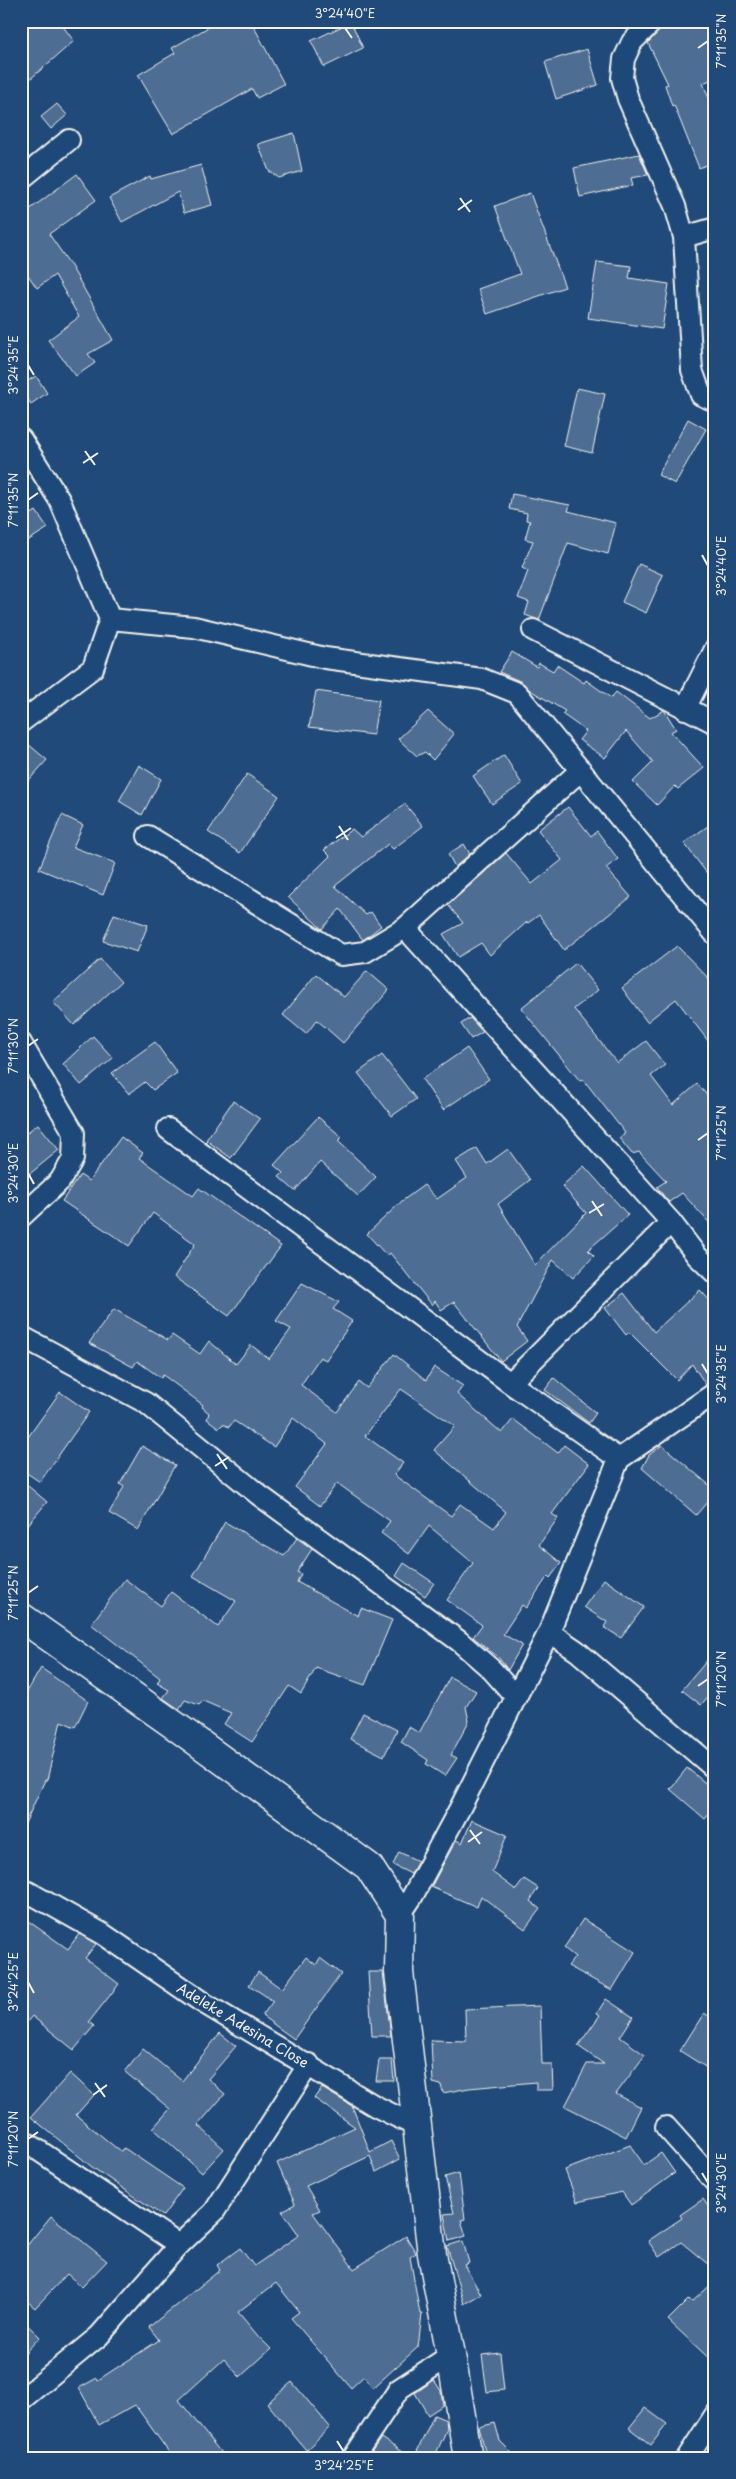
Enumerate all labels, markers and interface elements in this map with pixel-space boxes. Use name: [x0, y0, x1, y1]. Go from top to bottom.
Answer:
text: 3°24'40"E: [315, 4, 375, 22]
text: 7°11'35"N: [712, 13, 730, 69]
text: 3°24'35"E: [4, 335, 22, 395]
text: 7°11'35"N: [4, 472, 22, 528]
text: 3°24'40"E: [712, 536, 730, 596]
text: 7°11'30"N: [4, 1018, 22, 1074]
text: 7°11'25"N: [712, 1105, 730, 1161]
text: 3°24'30"E: [4, 1143, 22, 1203]
text: 3°24'35"E: [712, 1344, 730, 1404]
text: 7°11'25"N: [4, 1565, 22, 1621]
text: 7°11'20"N: [712, 1651, 730, 1707]
text: 3°24'25"E: [4, 1952, 22, 2012]
street label: Adeleke Adesina Close: [173, 1977, 313, 2073]
text: 7°11'20"N: [4, 2111, 22, 2167]
text: 3°24'30"E: [712, 2153, 730, 2213]
text: 3°24'25"E: [314, 2456, 374, 2474]

